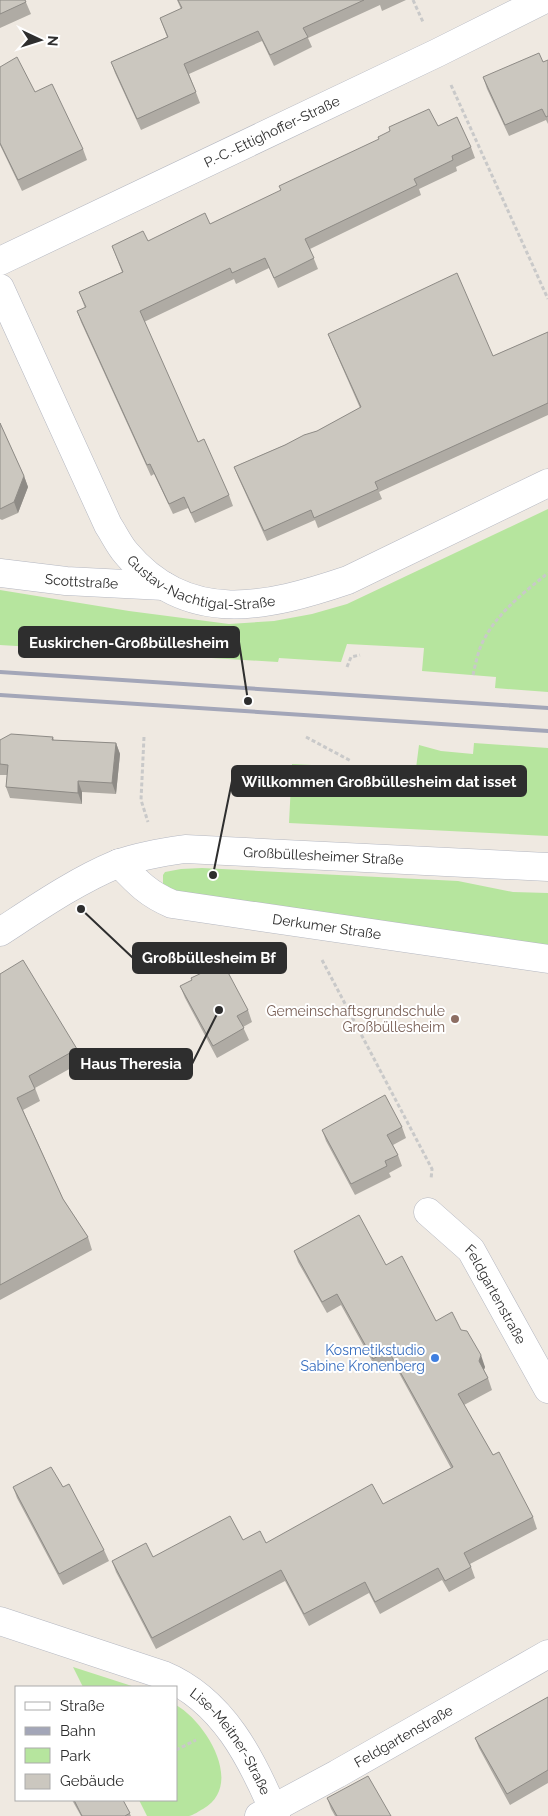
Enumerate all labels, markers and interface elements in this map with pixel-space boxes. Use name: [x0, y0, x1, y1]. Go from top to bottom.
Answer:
north arrow: [15, 15, 65, 65]
text: N: [45, 35, 61, 47]
street label: P.-C.-Ettighoffer-Straße: [201, 93, 342, 171]
street label: Gustav-Nachtigal-Straße: [124, 552, 276, 612]
street label: Scottstraße: [44, 570, 119, 592]
callout: Euskirchen-Großbüllesheim: [19, 627, 239, 657]
text: Euskirchen-Großbüllesheim: [29, 634, 229, 652]
callout: Willkommen Großbüllesheim dat isset: [232, 766, 526, 796]
text: Willkommen Großbüllesheim dat isset: [242, 773, 517, 791]
street label: Großbüllesheimer Straße: [243, 844, 404, 868]
street label: Derkumer Straße: [271, 911, 382, 942]
callout: Großbüllesheim Bf: [133, 943, 286, 973]
text: Großbüllesheim Bf: [142, 949, 276, 967]
place label: Gemeinschaftsgrundschule Großbüllesheim: [267, 1003, 445, 1035]
marker: Gemeinschaftsgrundschule Großbüllesheim: [449, 1013, 461, 1025]
callout: Haus Theresia: [70, 1049, 192, 1079]
text: Haus Theresia: [80, 1055, 182, 1073]
street label: Feldgartenstraße: [462, 1241, 529, 1347]
place label: Kosmetikstudio Sabine Kronenberg: [300, 1342, 425, 1374]
marker: Kosmetikstudio Sabine Kronenberg: [429, 1352, 441, 1364]
street label: Lise-Meitner-Straße: [187, 1685, 274, 1797]
legend: [15, 1686, 178, 1801]
text: Straße: [60, 1697, 105, 1715]
street label: Feldgartenstraße: [351, 1702, 455, 1771]
text: Bahn: [60, 1722, 96, 1740]
text: Park: [60, 1747, 91, 1765]
text: Gebäude: [60, 1772, 124, 1790]

